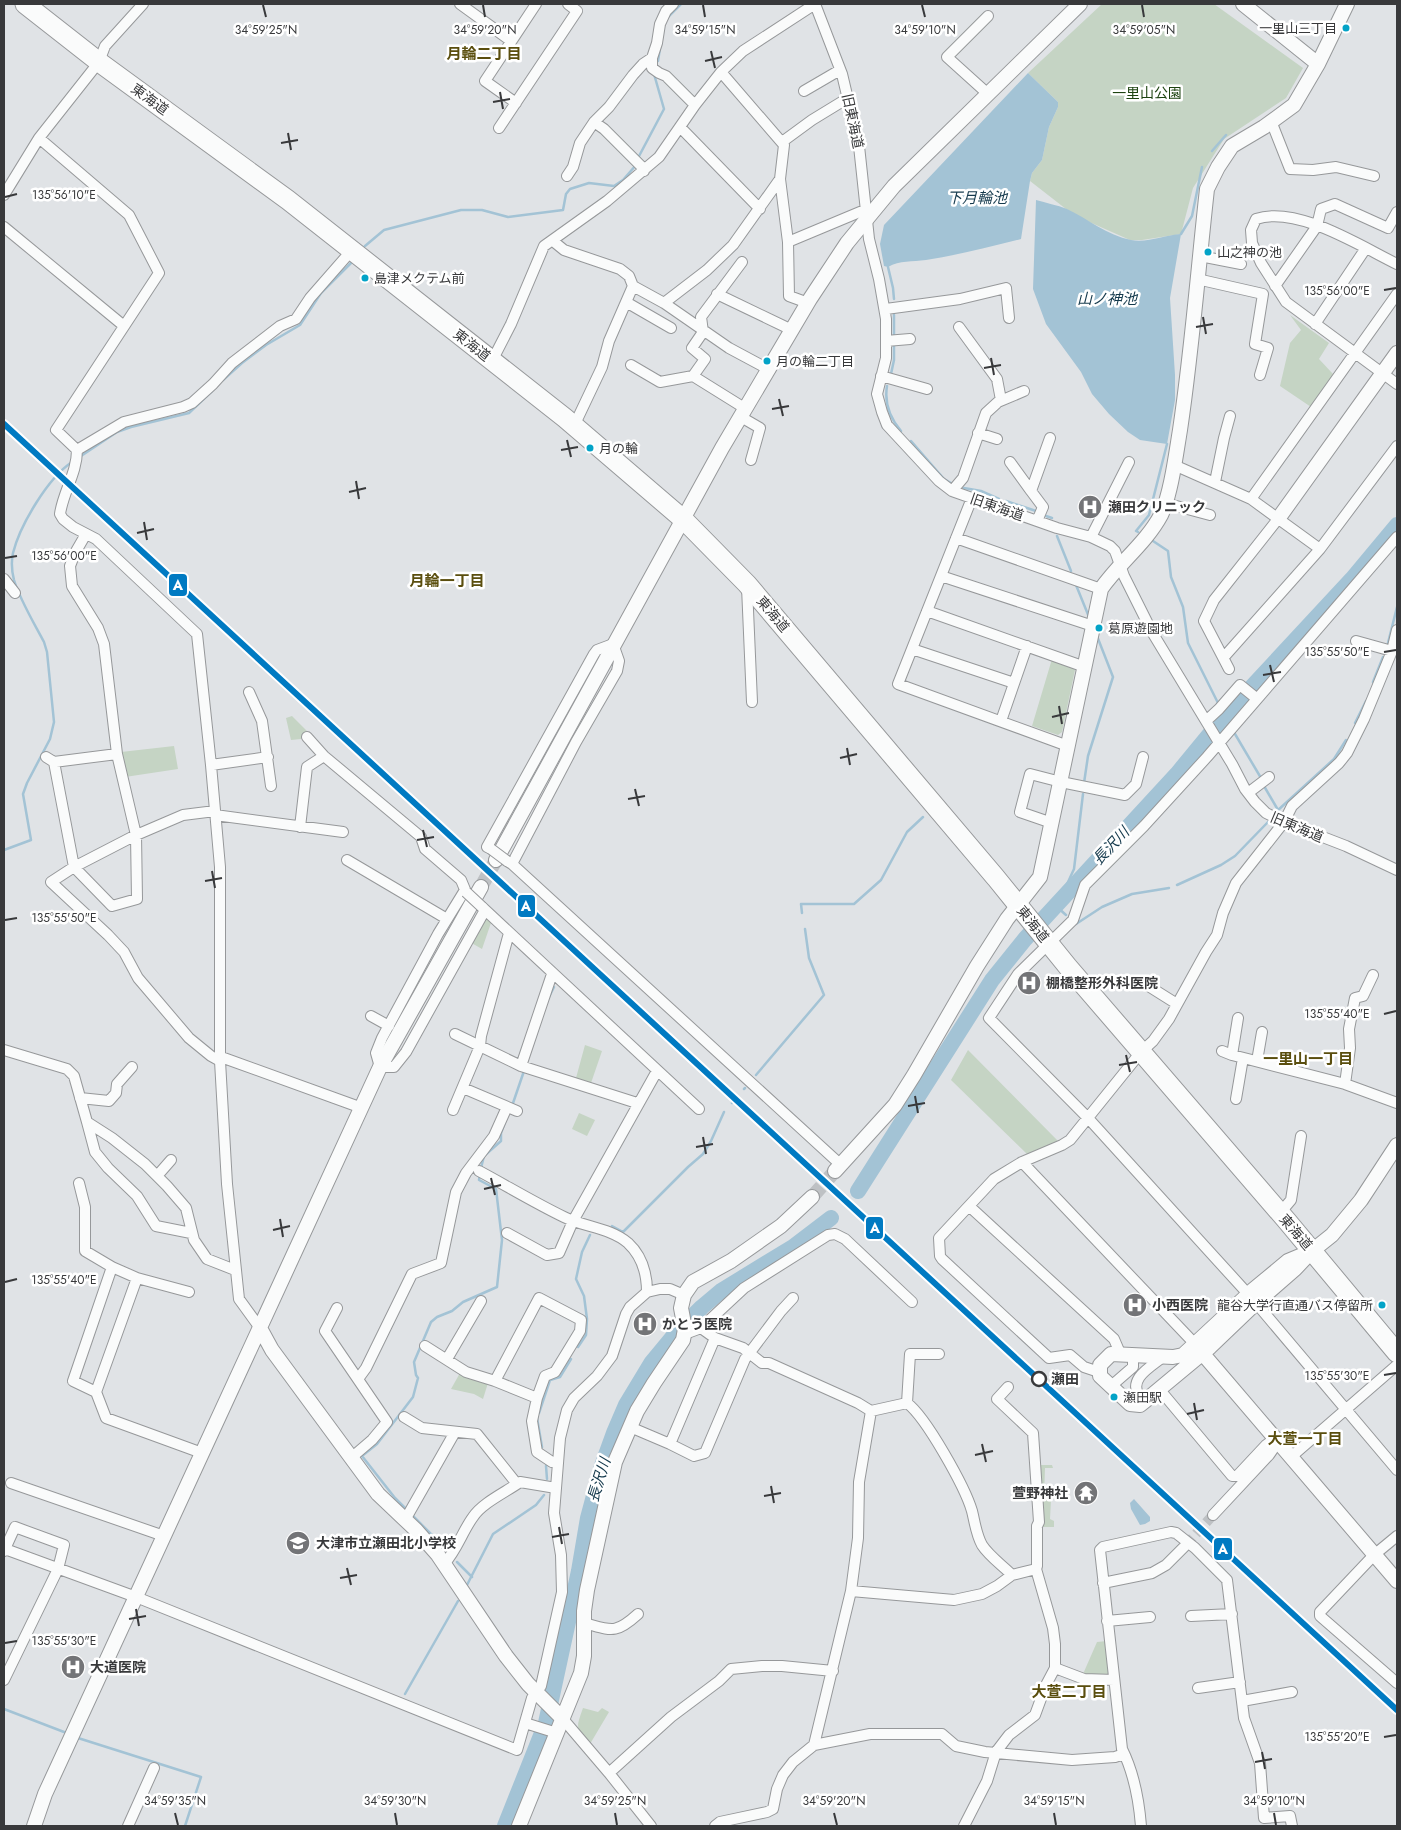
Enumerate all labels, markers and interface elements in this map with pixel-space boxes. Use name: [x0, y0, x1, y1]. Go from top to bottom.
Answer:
place label: 一里山三丁目: [1259, 19, 1337, 38]
text: 34°59'25"N: [235, 21, 297, 39]
text: 34°59'20"N: [454, 21, 516, 39]
text: 34°59'15"N: [674, 21, 736, 39]
text: 34°59'10"N: [894, 21, 956, 39]
text: 34°59'05"N: [1113, 21, 1175, 39]
marker: 一里山三丁目: [1341, 23, 1351, 33]
district label: 月輪二丁目: [446, 43, 522, 65]
street label: 東海道: [127, 79, 173, 119]
park label: 一里山公園: [1112, 83, 1182, 103]
street label: 旧東海道: [837, 92, 869, 150]
text: 135°56'10"E: [32, 186, 96, 204]
water label: 下月輪池: [947, 187, 1009, 209]
place label: 山之神の池: [1217, 243, 1282, 262]
marker: 山之神の池: [1203, 247, 1213, 257]
place label: 島津メクテム前: [374, 269, 465, 288]
marker: 島津メクテム前: [360, 273, 370, 283]
text: 135°56'00"E: [1304, 282, 1370, 300]
water label: 山ノ神池: [1077, 288, 1139, 310]
street label: 東海道: [449, 324, 495, 366]
place label: 月の輪二丁目: [776, 352, 854, 371]
marker: 月の輪二丁目: [762, 356, 772, 366]
place label: 月の輪: [599, 439, 638, 458]
marker: 月の輪: [585, 443, 595, 453]
street label: 旧東海道: [967, 488, 1027, 526]
hospital icon: 瀬田クリニック: [1077, 494, 1103, 520]
place label: 瀬田クリニック: [1108, 497, 1206, 517]
text: 135°56'00"E: [31, 547, 97, 565]
district label: 月輪一丁目: [409, 570, 485, 592]
line badge: A: [168, 573, 188, 597]
text: A: [172, 575, 184, 595]
street label: 東海道: [752, 591, 794, 637]
place label: 葛原遊園地: [1108, 619, 1173, 638]
marker: 葛原遊園地: [1094, 623, 1104, 633]
text: 135°55'50"E: [1304, 643, 1370, 661]
street label: 旧東海道: [1267, 807, 1327, 847]
water label: 長沢川: [1088, 821, 1136, 870]
line badge: A: [517, 894, 536, 918]
text: A: [520, 896, 532, 916]
street label: 東海道: [1012, 901, 1054, 947]
text: 135°55'50"E: [31, 909, 97, 927]
hospital icon: 棚橋整形外科医院: [1016, 970, 1042, 996]
place label: 棚橋整形外科医院: [1046, 973, 1158, 993]
text: 135°55'40"E: [1304, 1005, 1370, 1023]
district label: 一里山一丁目: [1263, 1048, 1353, 1070]
street label: 東海道: [1275, 1210, 1317, 1254]
line badge: A: [865, 1216, 884, 1240]
text: A: [869, 1218, 881, 1238]
text: 135°55'40"E: [31, 1271, 97, 1289]
hospital icon: 小西医院: [1122, 1292, 1148, 1318]
place label: 小西医院: [1152, 1295, 1208, 1315]
place label: 龍谷大学行直通バス停留所: [1217, 1296, 1373, 1315]
marker: 龍谷大学行直通バス停留所: [1377, 1300, 1387, 1310]
hospital icon: かとう医院: [632, 1311, 658, 1337]
place label: かとう医院: [662, 1314, 732, 1334]
text: 135°55'30"E: [1305, 1367, 1369, 1385]
place label: 瀬田: [1051, 1369, 1079, 1389]
marker: 瀬田: [1031, 1371, 1047, 1387]
place label: 瀬田駅: [1123, 1388, 1162, 1407]
marker: 瀬田駅: [1109, 1392, 1119, 1402]
district label: 大萱一丁目: [1267, 1428, 1343, 1450]
water label: 長沢川: [582, 1453, 617, 1505]
temple icon: 萱野神社: [1073, 1480, 1099, 1506]
place label: 萱野神社: [1012, 1483, 1068, 1503]
school or university icon: 大津市立瀬田北小学校: [285, 1530, 311, 1556]
place label: 大津市立瀬田北小学校: [316, 1533, 456, 1553]
line badge: A: [1213, 1537, 1233, 1561]
text: A: [1217, 1539, 1229, 1559]
text: 135°55'30"E: [32, 1632, 96, 1650]
hospital icon: 大道医院: [60, 1654, 86, 1680]
place label: 大道医院: [90, 1657, 146, 1677]
district label: 大萱二丁目: [1031, 1681, 1107, 1703]
text: 135°55'20"E: [1304, 1728, 1370, 1746]
text: 34°59'35"N: [144, 1792, 206, 1810]
text: 34°59'30"N: [364, 1792, 426, 1810]
text: 34°59'25"N: [584, 1792, 646, 1810]
text: 34°59'20"N: [803, 1792, 865, 1810]
text: 34°59'15"N: [1023, 1792, 1085, 1810]
text: 34°59'10"N: [1243, 1792, 1305, 1810]

